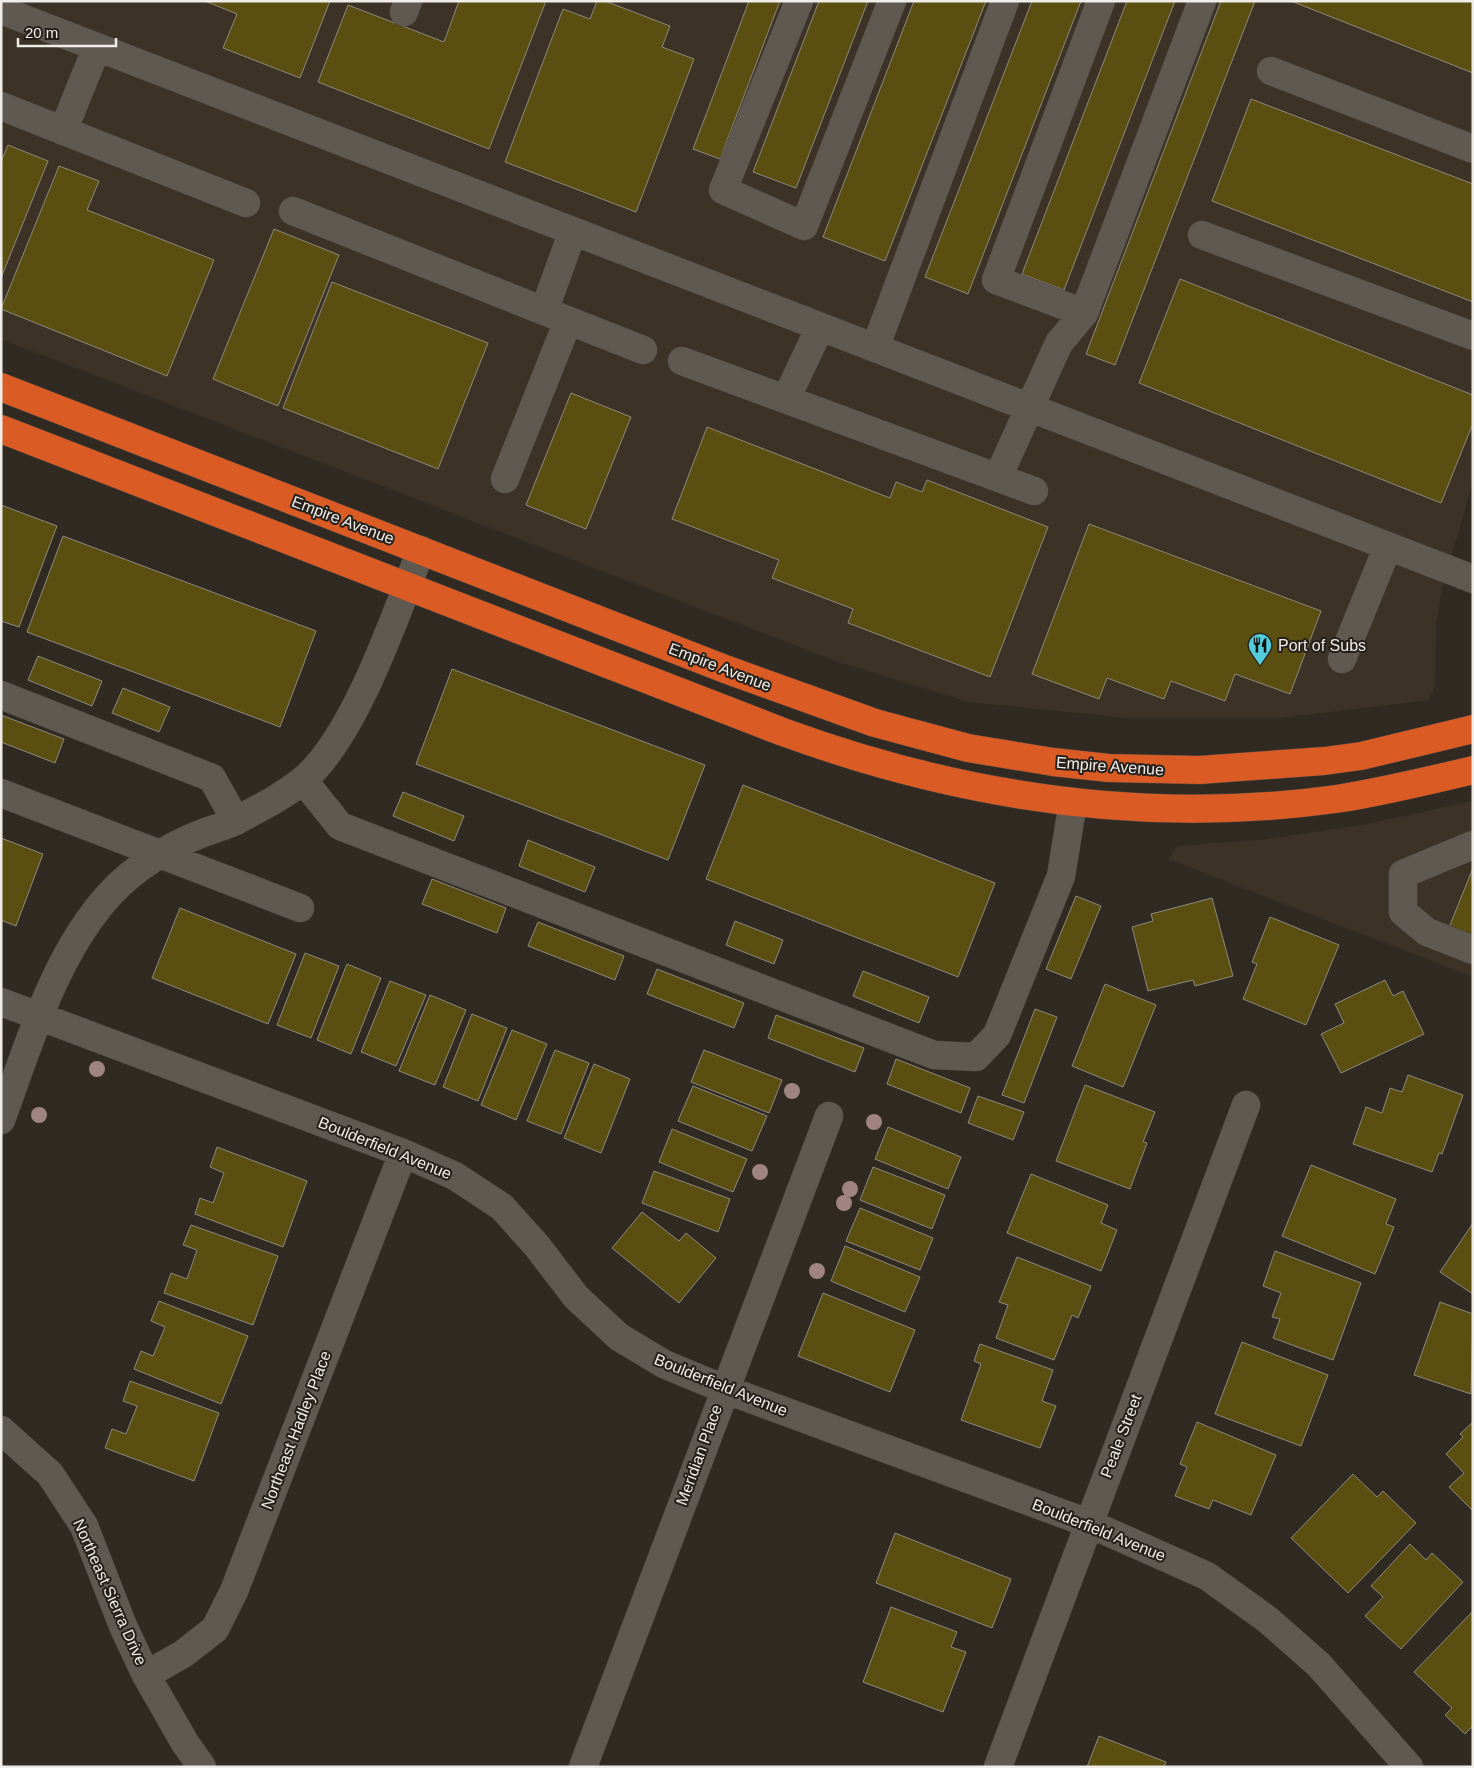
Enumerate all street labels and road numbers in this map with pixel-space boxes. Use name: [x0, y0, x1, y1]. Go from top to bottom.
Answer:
street label: Empire Avenue: [289, 493, 397, 547]
street label: Empire Avenue: [666, 640, 774, 694]
street label: Empire Avenue: [1055, 754, 1165, 778]
street label: Boulderfield Avenue: [316, 1114, 454, 1183]
street label: Northeast Hadley Place: [258, 1348, 334, 1512]
street label: Boulderfield Avenue: [652, 1351, 790, 1420]
street label: Peale Street: [1097, 1391, 1145, 1480]
street label: Meridian Place: [673, 1402, 725, 1508]
street label: Boulderfield Avenue: [1030, 1496, 1168, 1565]
street label: Northeast Sierra Drive: [70, 1516, 150, 1668]

